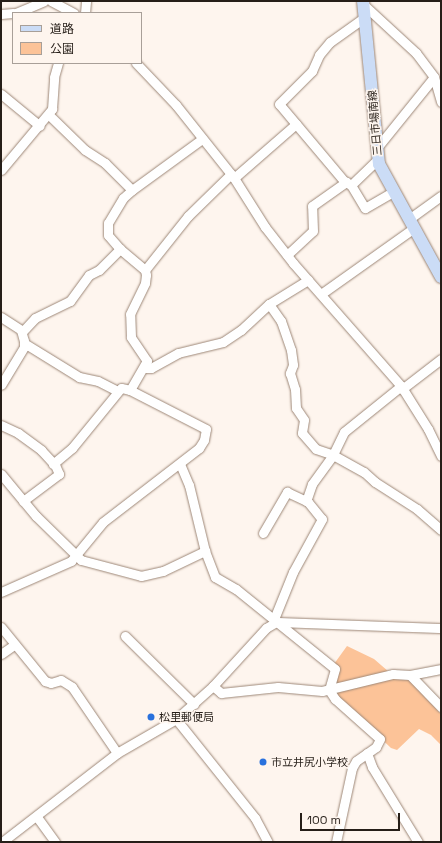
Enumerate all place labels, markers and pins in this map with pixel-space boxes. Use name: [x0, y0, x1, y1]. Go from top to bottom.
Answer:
place label: 松里郵便局: [159, 710, 214, 724]
marker: 松里郵便局: [146, 712, 156, 722]
place label: 市立井尻小学校: [271, 755, 348, 769]
marker: 市立井尻小学校: [258, 757, 268, 767]

